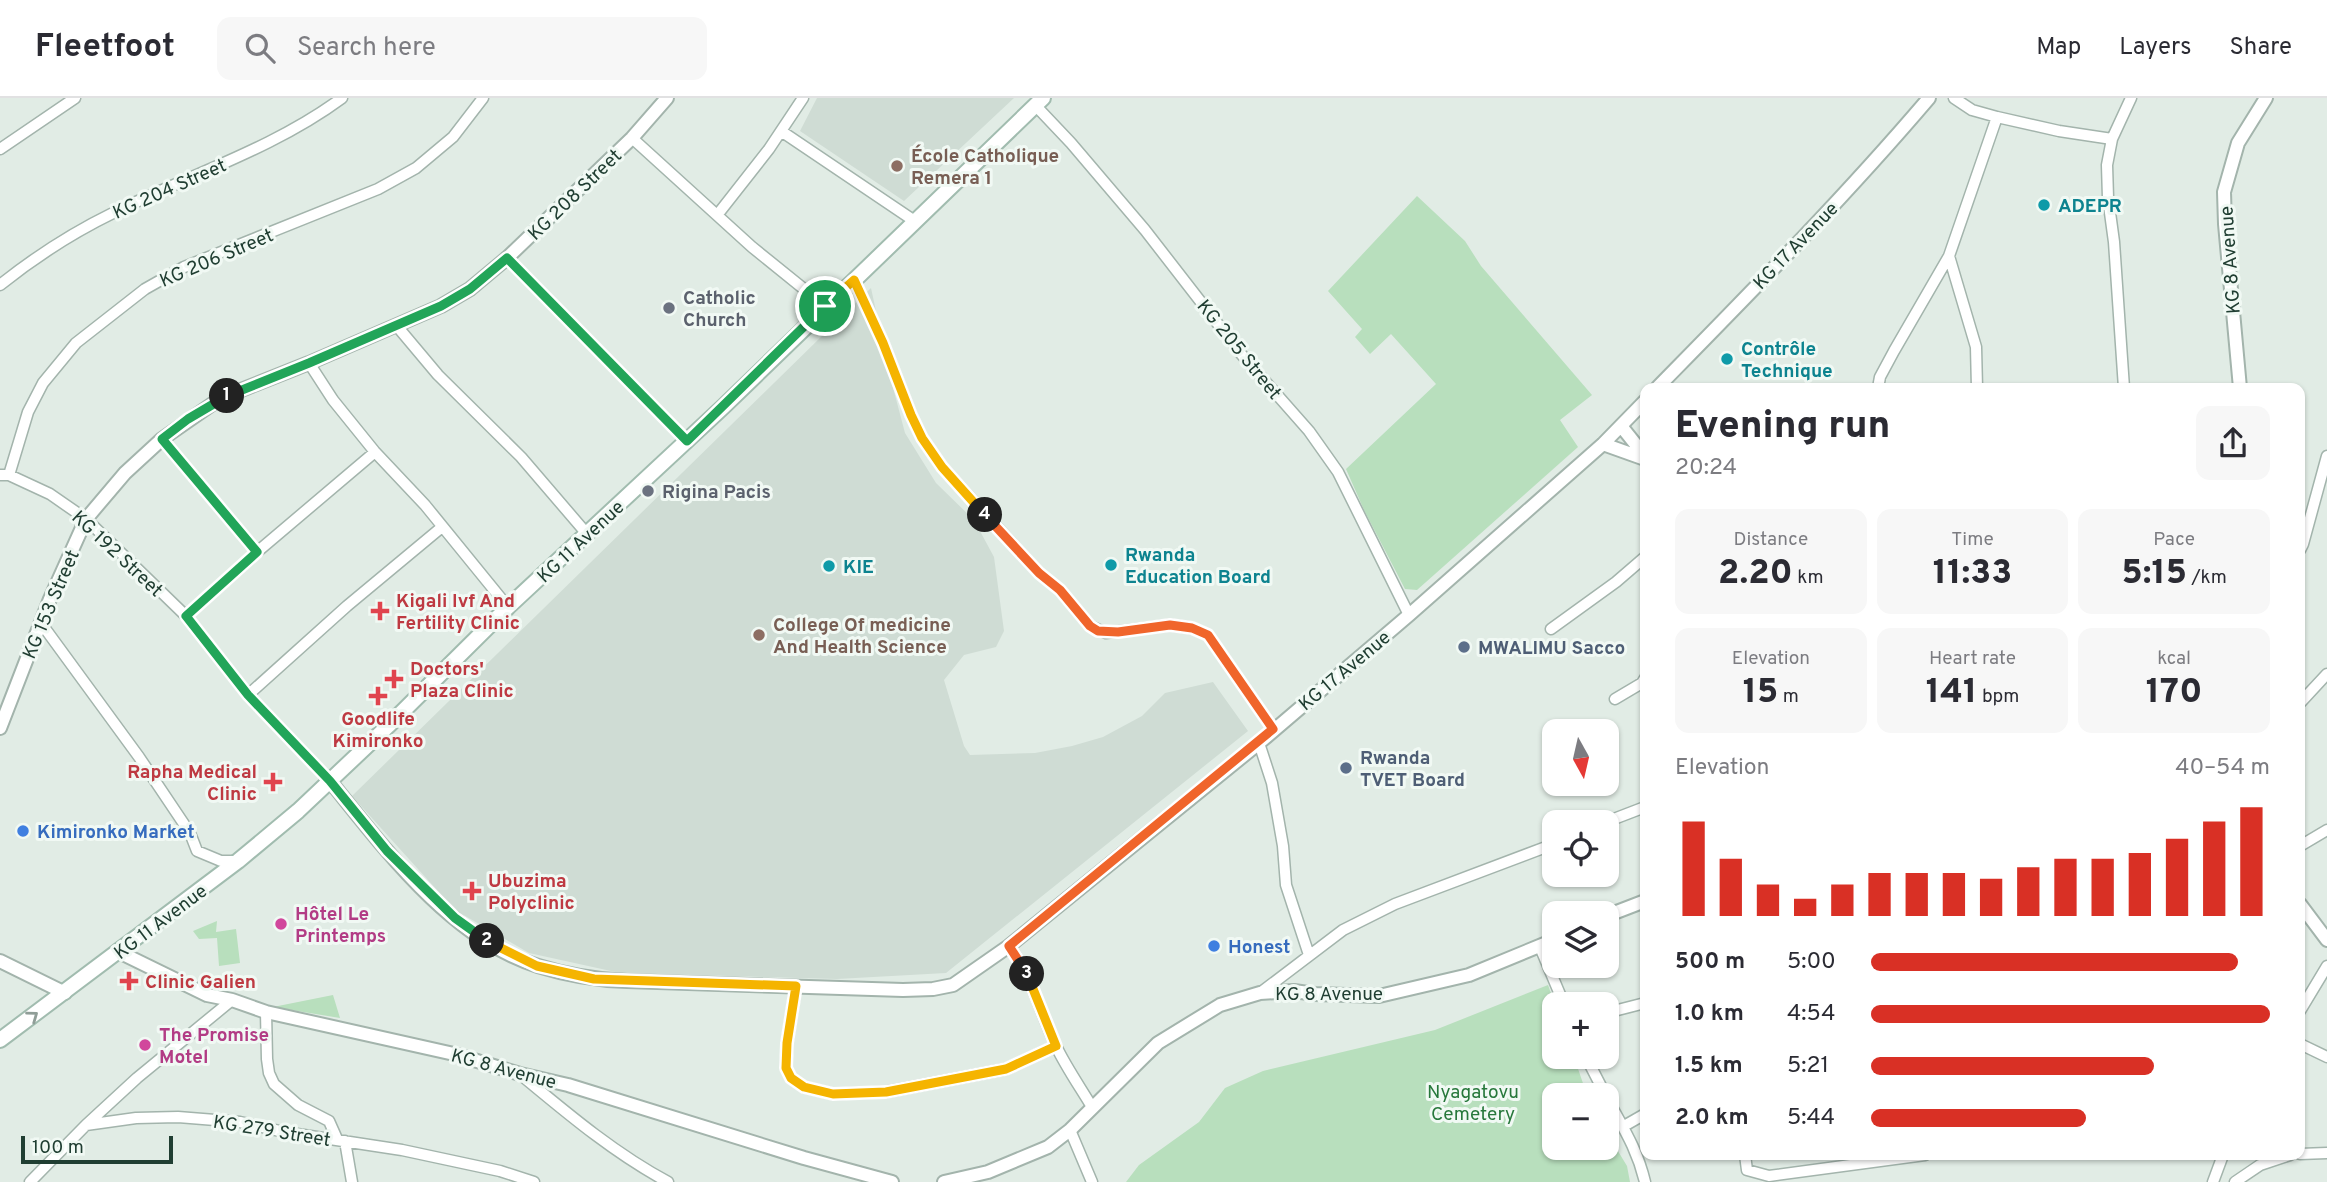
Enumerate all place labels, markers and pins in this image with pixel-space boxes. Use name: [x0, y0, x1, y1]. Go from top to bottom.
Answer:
place label: École Catholique Remera 1: [911, 144, 1059, 191]
marker: École Catholique Remera 1: [889, 158, 905, 174]
place label: ADEPR: [2058, 195, 2122, 219]
marker: ADEPR: [2036, 197, 2052, 213]
pin: [795, 276, 855, 336]
place label: Catholic Church: [683, 287, 756, 333]
marker: Catholic Church: [661, 300, 677, 316]
place label: Contrôle Technique: [1741, 338, 1833, 384]
marker: Contrôle Technique: [1719, 351, 1735, 367]
pin: 1: [210, 378, 244, 414]
place label: Rigina Pacis: [662, 481, 771, 505]
marker: Rigina Pacis: [640, 483, 656, 499]
pin: 4: [968, 498, 1002, 532]
place label: Rwanda Education Board: [1125, 544, 1271, 590]
place label: KIE: [843, 556, 874, 580]
marker: Rwanda Education Board: [1103, 557, 1119, 573]
marker: KIE: [821, 558, 837, 574]
place label: Kigali Ivf And Fertility Clinic: [396, 590, 520, 636]
marker: Kigali Ivf And Fertility Clinic: [370, 601, 390, 621]
place label: College Of medicine And Health Science: [773, 614, 951, 660]
marker: College Of medicine And Health Science: [751, 627, 767, 643]
place label: MWALIMU Sacco: [1478, 637, 1625, 661]
marker: MWALIMU Sacco: [1456, 639, 1472, 655]
place label: Doctors' Plaza Clinic: [410, 658, 514, 704]
marker: Doctors' Plaza Clinic: [384, 669, 404, 689]
marker: Goodlife Kimironko: [370, 688, 386, 704]
place label: Goodlife Kimironko: [332, 708, 424, 754]
place label: Rwanda TVET Board: [1360, 747, 1465, 793]
marker: Rwanda TVET Board: [1338, 760, 1354, 776]
place label: Rapha Medical Clinic: [127, 761, 257, 807]
marker: Rapha Medical Clinic: [263, 772, 283, 792]
place label: Kimironko Market: [37, 821, 195, 845]
marker: Kimironko Market: [15, 823, 31, 839]
place label: Ubuzima Polyclinic: [488, 870, 575, 916]
marker: Ubuzima Polyclinic: [462, 881, 482, 901]
place label: Hôtel Le Printemps: [295, 903, 386, 949]
marker: Hôtel Le Printemps: [273, 916, 289, 932]
pin: 2: [470, 924, 504, 958]
place label: Honest: [1228, 936, 1291, 960]
marker: Honest: [1206, 938, 1222, 954]
pin: 3: [1010, 956, 1044, 992]
marker: Clinic Galien: [119, 971, 139, 991]
place label: Clinic Galien: [145, 971, 256, 995]
place label: The Promise Motel: [159, 1024, 269, 1070]
marker: The Promise Motel: [137, 1037, 153, 1053]

